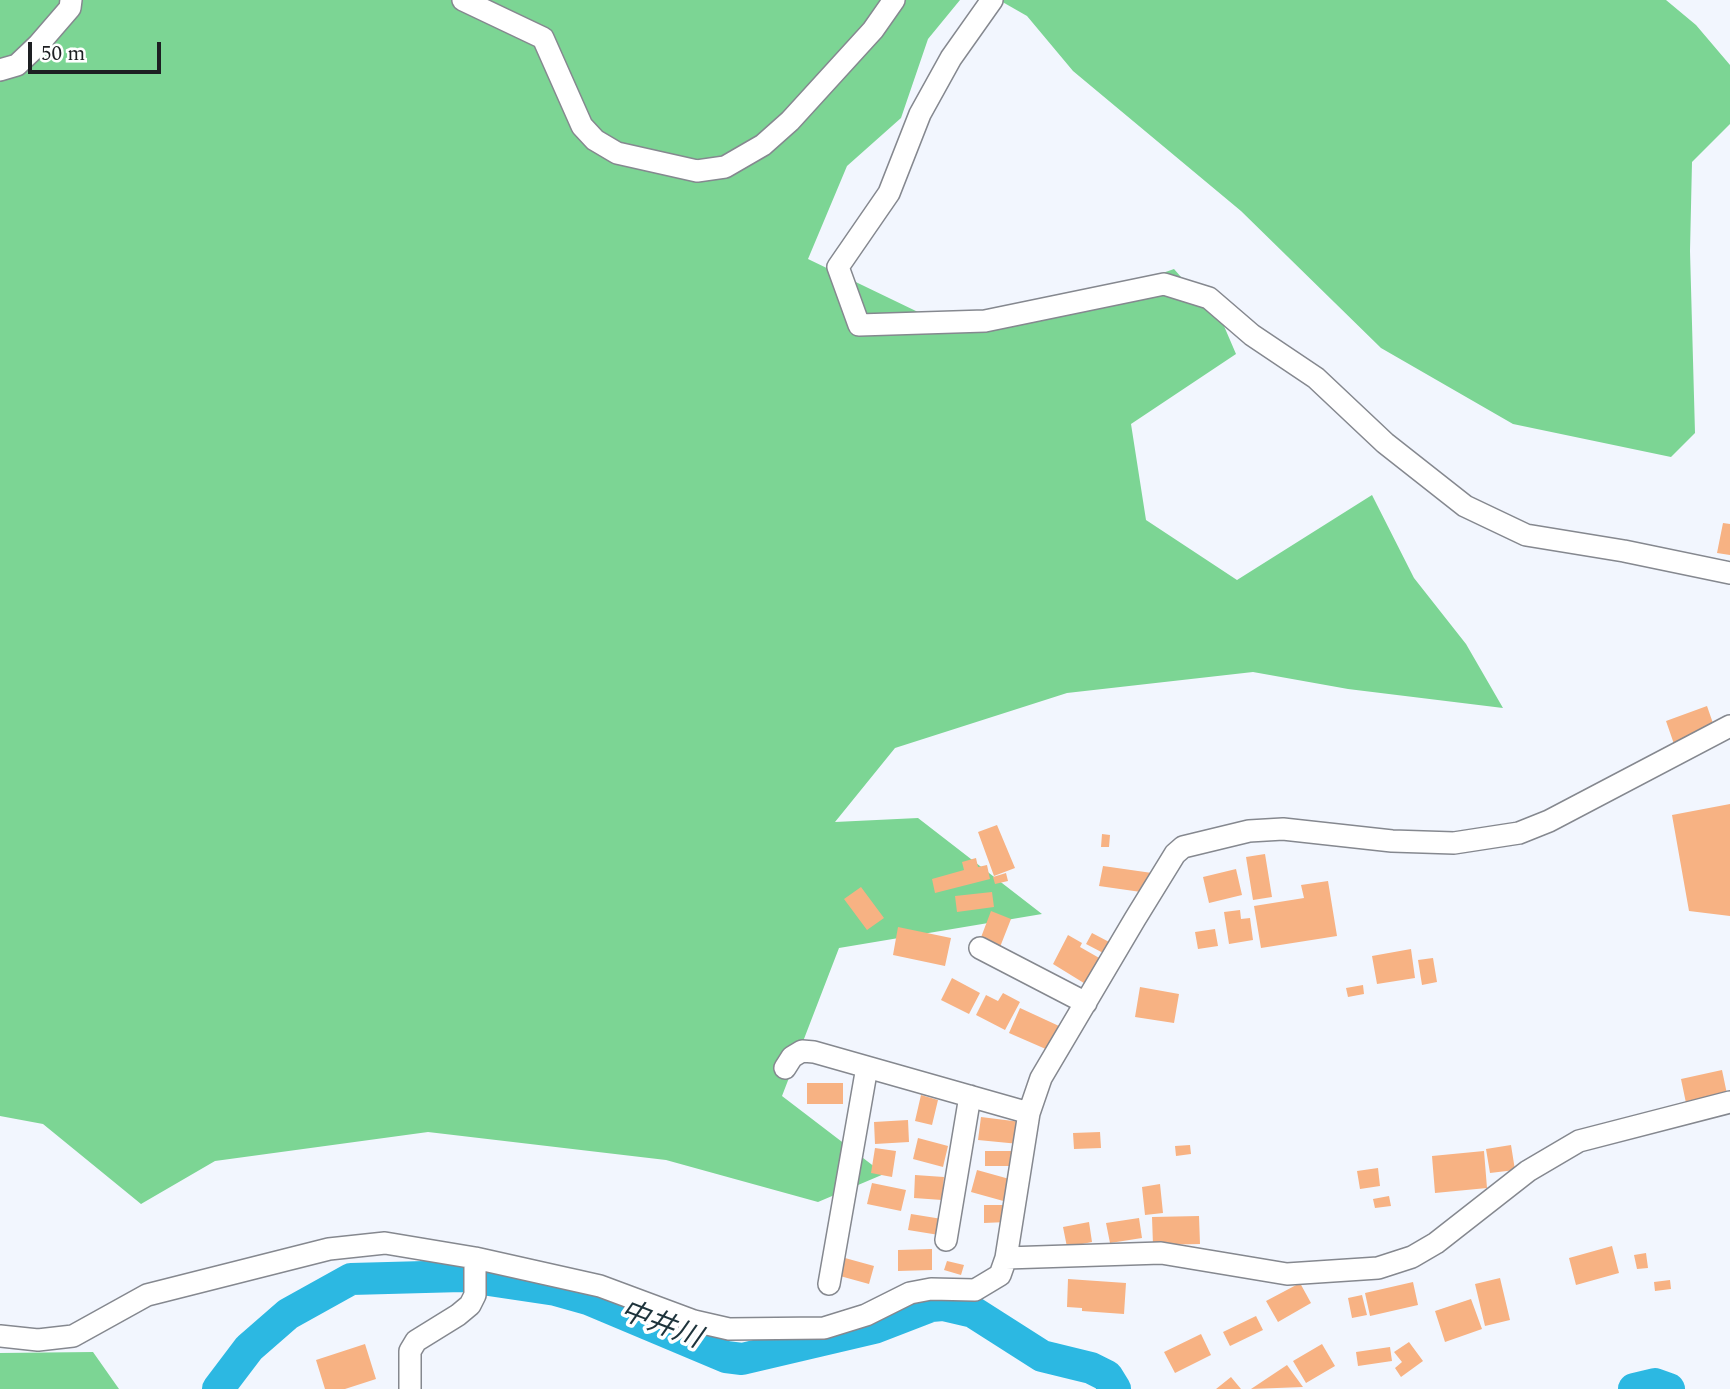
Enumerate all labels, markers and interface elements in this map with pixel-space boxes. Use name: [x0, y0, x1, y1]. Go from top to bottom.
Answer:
scale bar: [32, 28, 164, 72]
text: 50 m: [41, 38, 85, 70]
water label: 中井川: [615, 1296, 705, 1358]

